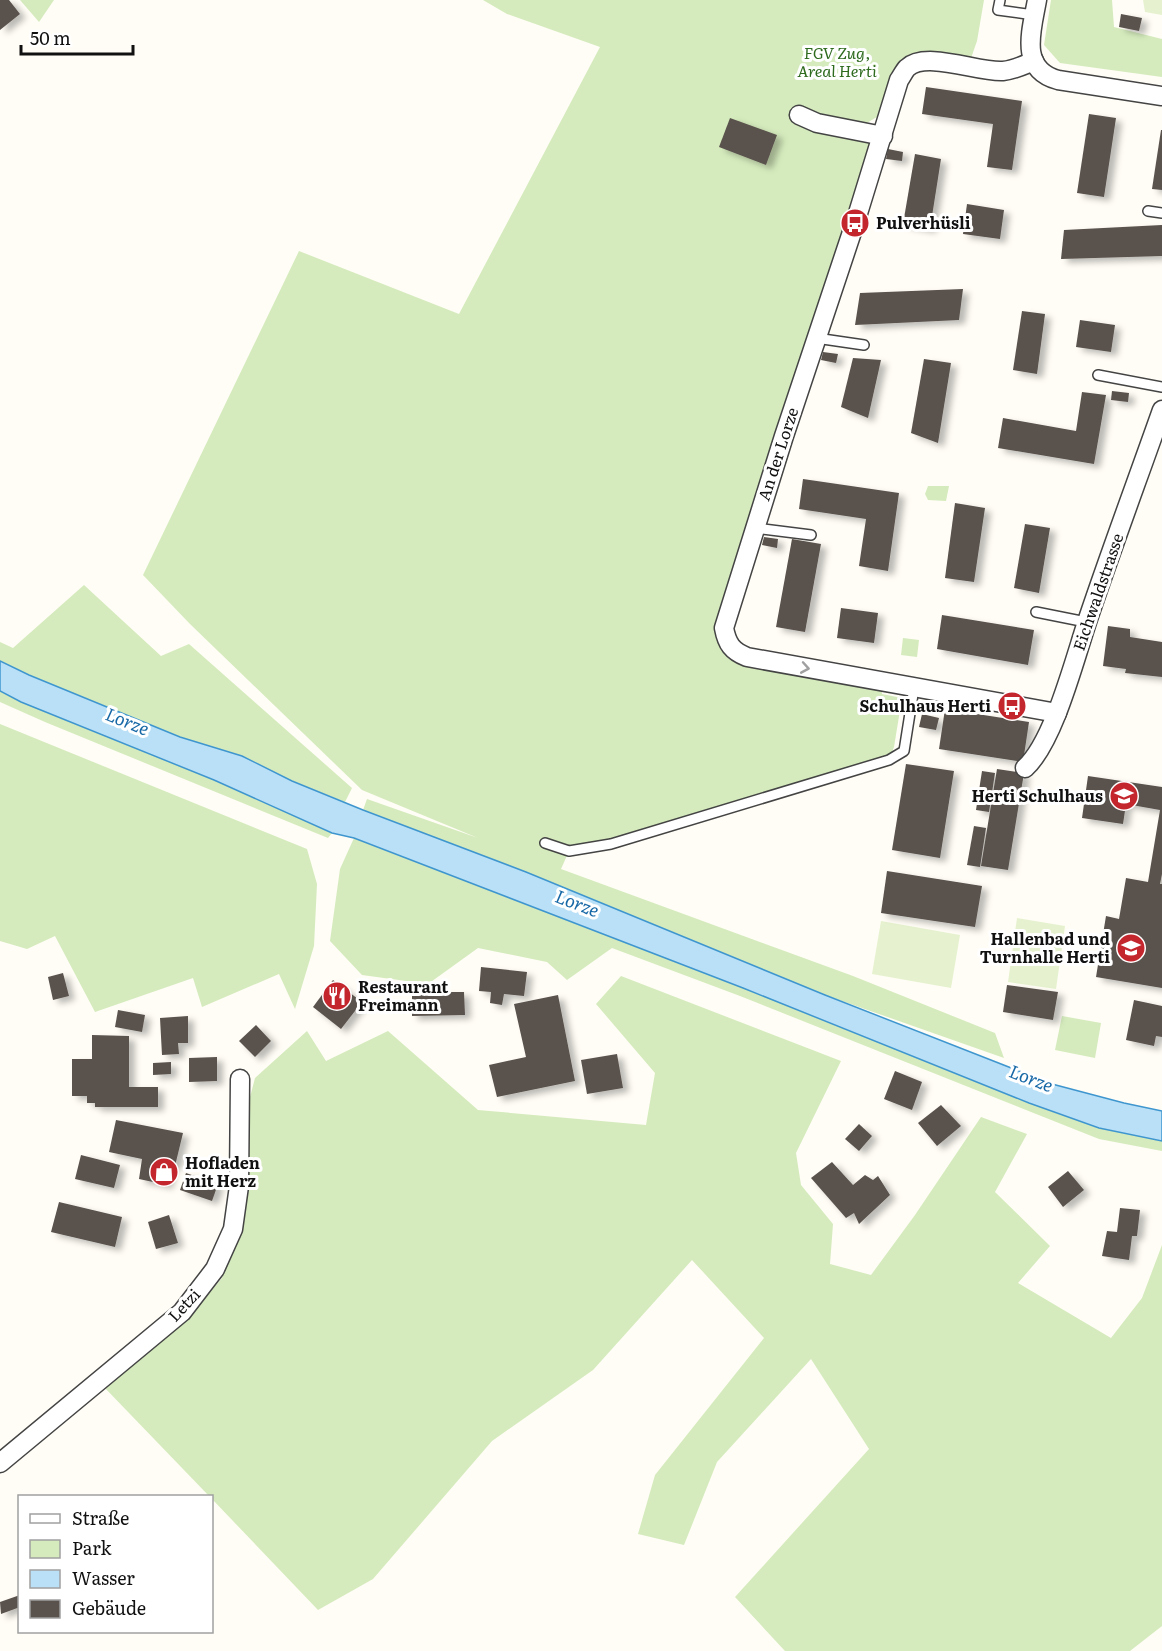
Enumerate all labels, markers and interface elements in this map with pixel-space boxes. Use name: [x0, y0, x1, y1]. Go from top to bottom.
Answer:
scale bar: [21, 18, 134, 56]
text: 50 m: [30, 24, 71, 51]
park label: FGV Zug, Areal Herti: [797, 40, 877, 82]
bus stop icon: Pulverhüsli: [839, 207, 871, 239]
place label: Pulverhüsli: [876, 210, 971, 234]
street label: An der Lorze: [751, 404, 803, 503]
street label: Eichwaldstrasse: [1066, 530, 1128, 654]
one-way arrow: [799, 661, 809, 674]
bus stop icon: Schulhaus Herti: [996, 690, 1028, 722]
place label: Schulhaus Herti: [859, 693, 991, 717]
water label: Lorze: [102, 700, 153, 742]
school or university icon: Herti Schulhaus: [1108, 780, 1140, 812]
place label: Herti Schulhaus: [971, 783, 1103, 807]
water label: Lorze: [552, 882, 603, 923]
place label: Hallenbad und Turnhalle Herti: [980, 926, 1110, 968]
school or university icon: Hallenbad und Turnhalle Herti: [1115, 932, 1147, 964]
place label: Restaurant Freimann: [358, 974, 448, 1016]
restaurant icon: Restaurant Freimann: [321, 980, 353, 1012]
water label: Lorze: [1006, 1057, 1057, 1098]
place label: Hofladen mit Herz: [185, 1150, 260, 1192]
shop icon: Hofladen mit Herz: [148, 1156, 180, 1188]
street label: Letzi: [162, 1282, 205, 1326]
legend: [18, 1495, 213, 1633]
text: Straße: [72, 1504, 129, 1531]
text: Park: [72, 1534, 113, 1561]
text: Wasser: [72, 1564, 135, 1591]
text: Gebäude: [72, 1594, 146, 1621]

